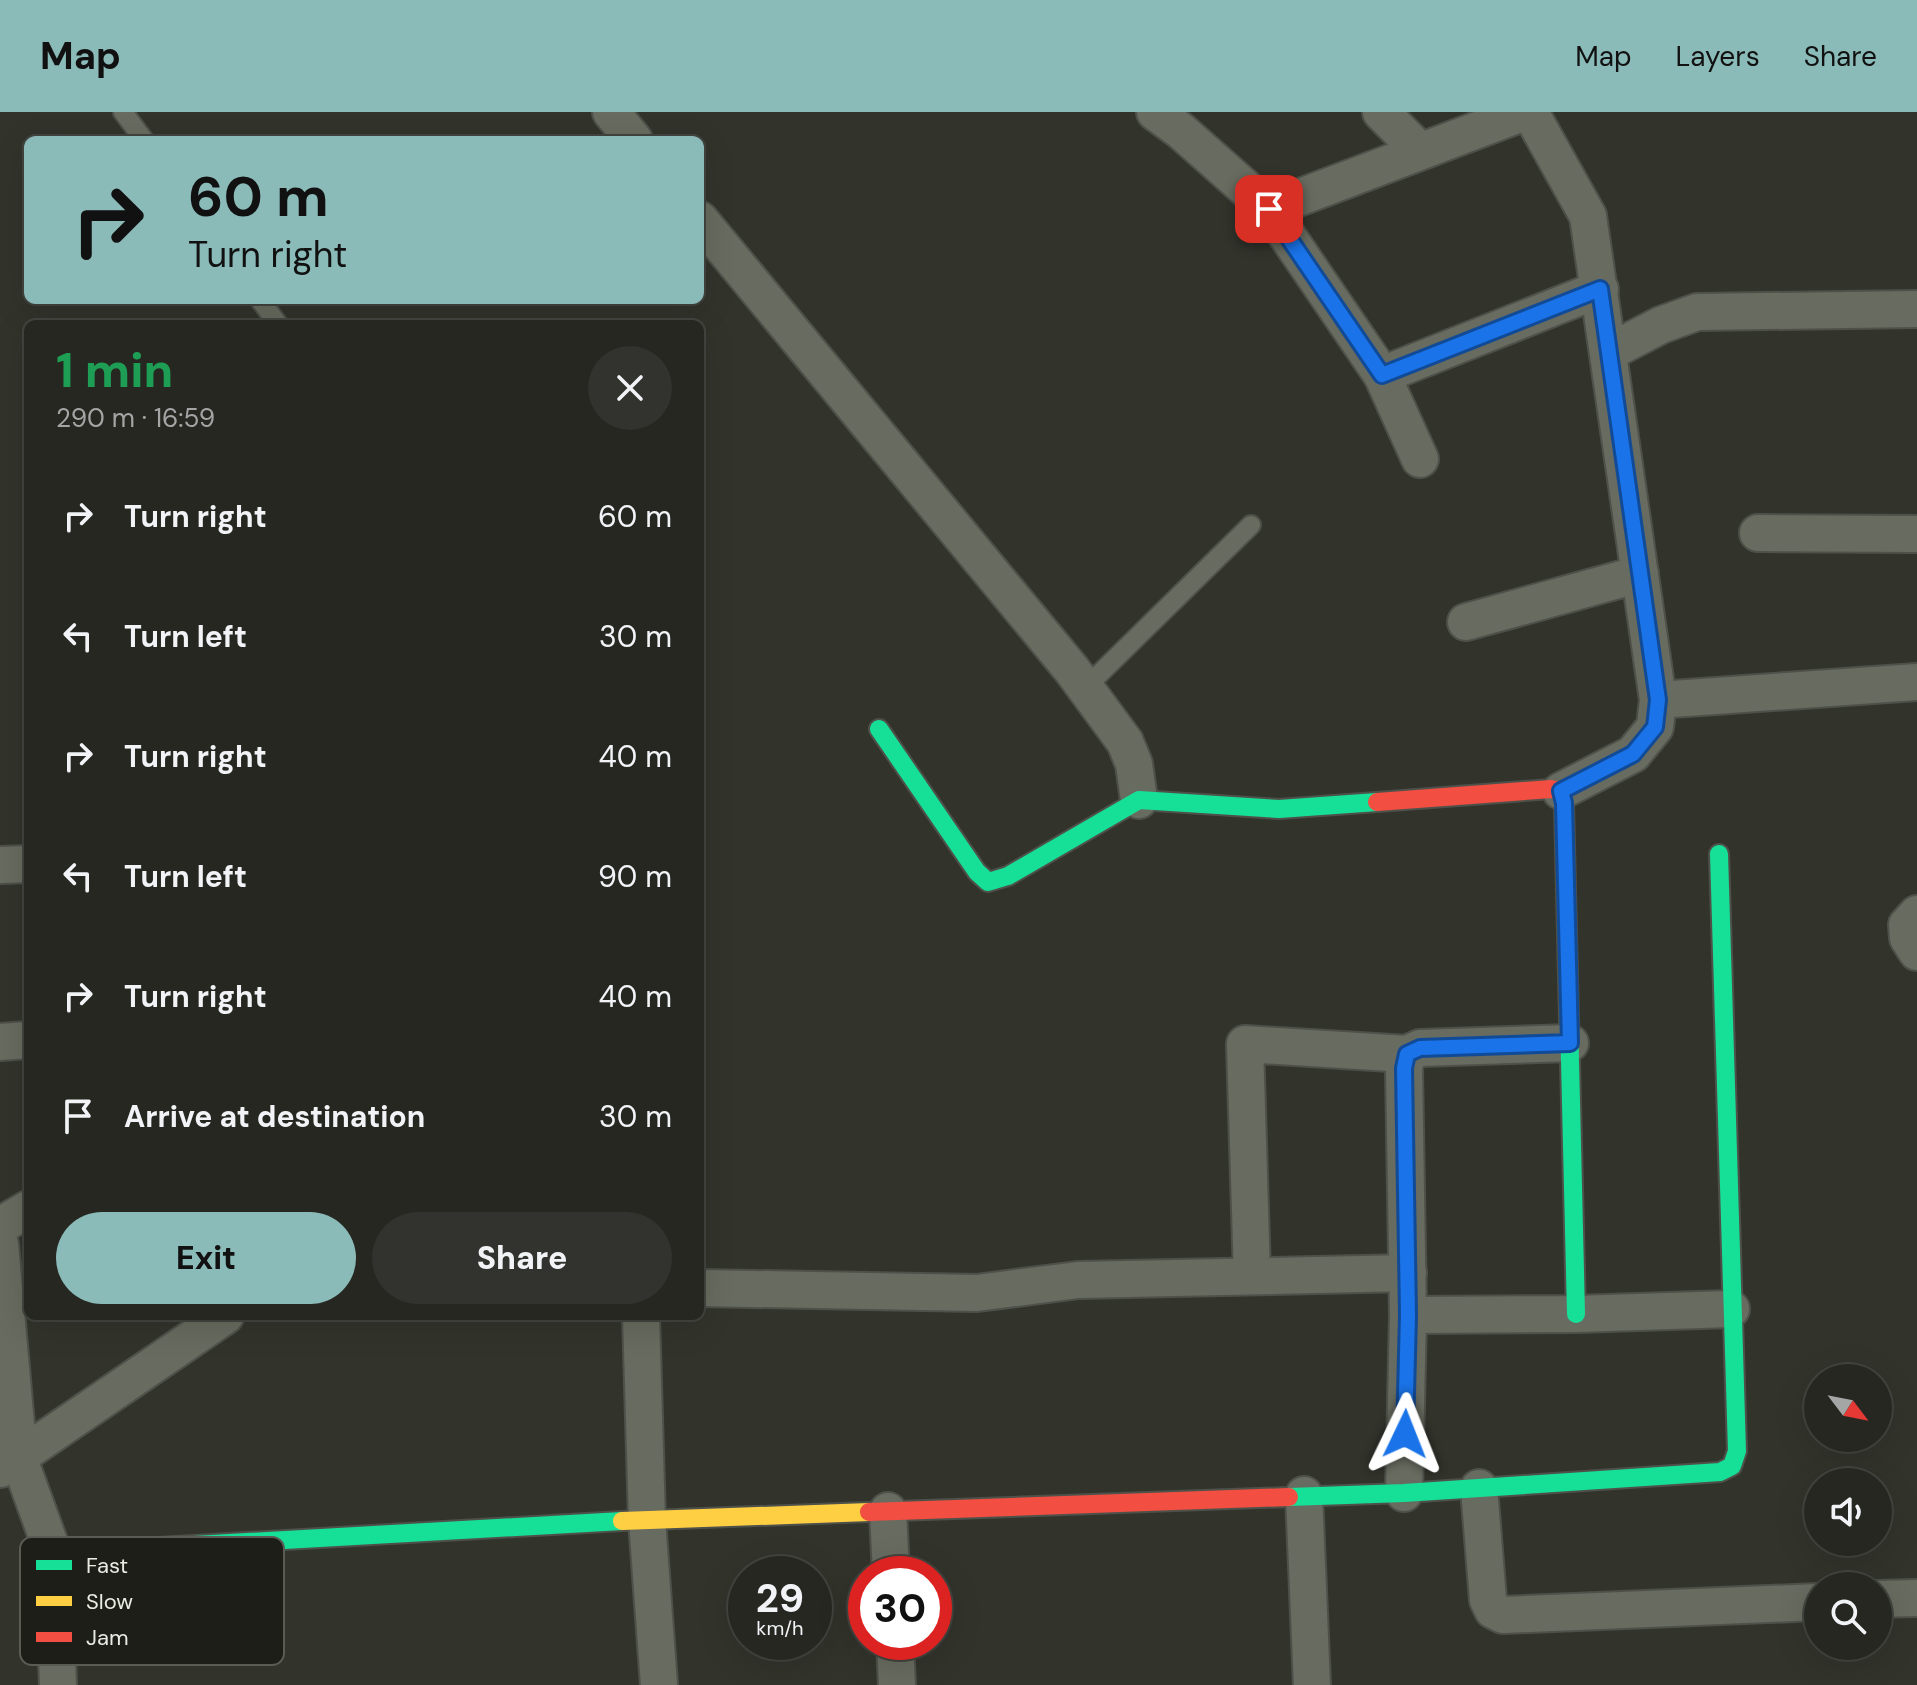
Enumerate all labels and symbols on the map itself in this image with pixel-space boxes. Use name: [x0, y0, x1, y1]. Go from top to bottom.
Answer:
pin: [1235, 175, 1303, 243]
north arrow: [1804, 1364, 1892, 1452]
position arrow: [1363, 1392, 1447, 1476]
legend: [20, 1537, 284, 1665]
text: Fast: [86, 1551, 128, 1580]
speed limit sign: 30: [848, 1556, 952, 1660]
text: Slow: [86, 1587, 133, 1616]
text: Jam: [86, 1623, 129, 1652]

